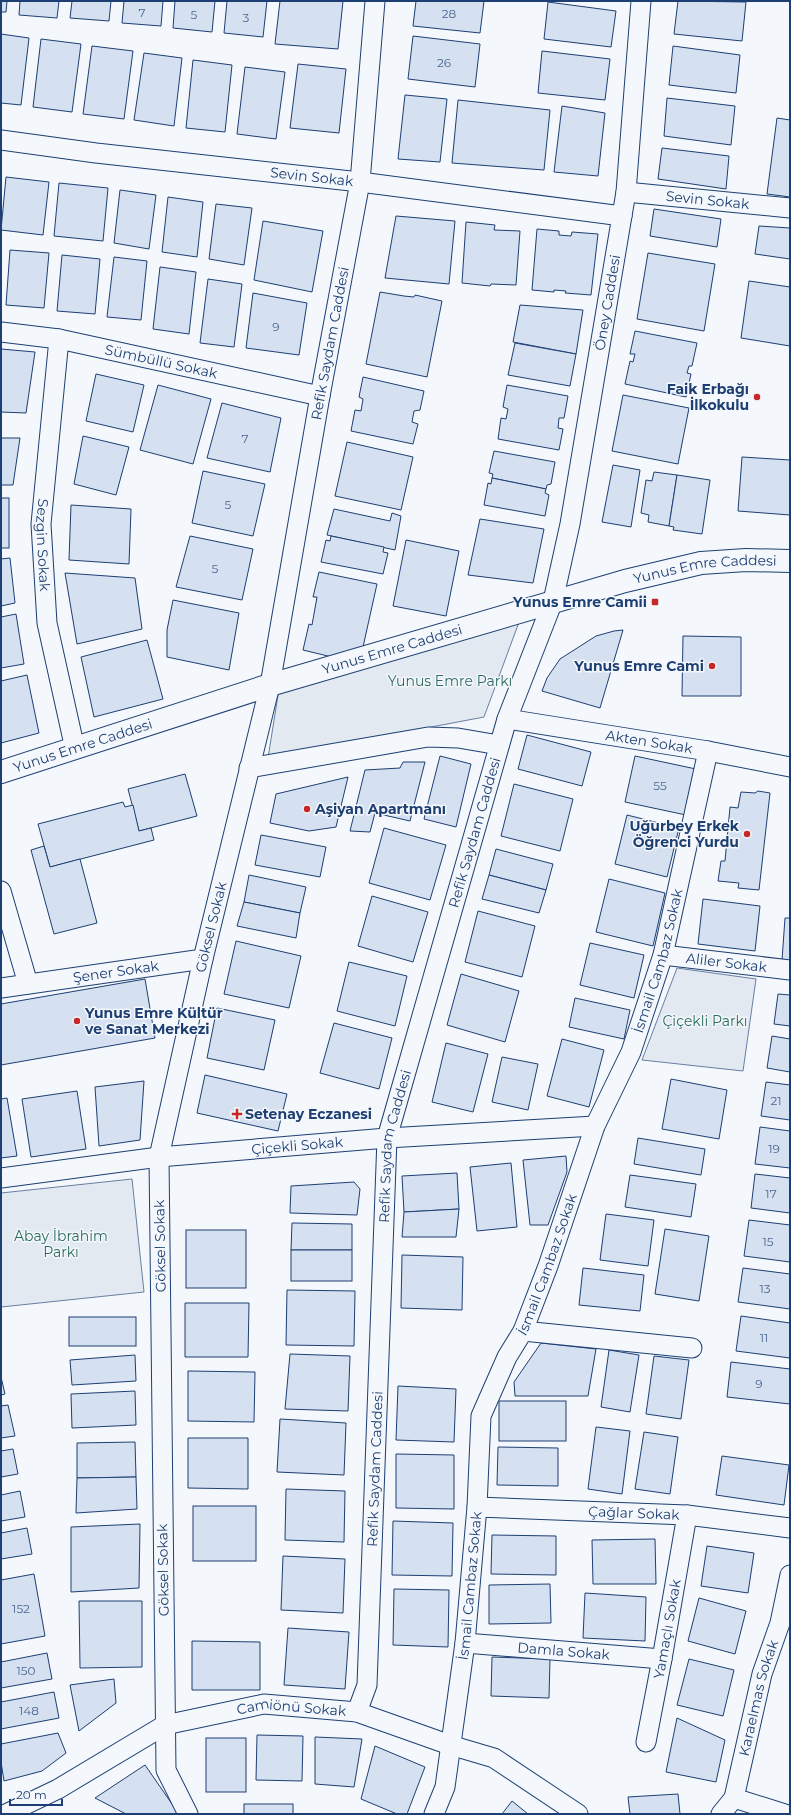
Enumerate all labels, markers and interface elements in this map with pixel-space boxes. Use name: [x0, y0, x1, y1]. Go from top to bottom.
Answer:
house number: 7: [138, 5, 146, 20]
house number: 28: [442, 6, 457, 21]
house number: 5: [191, 7, 198, 22]
house number: 3: [243, 10, 250, 25]
house number: 26: [437, 55, 451, 70]
street label: Sevin Sokak: [269, 163, 355, 190]
street label: Sevin Sokak: [665, 187, 751, 213]
street label: Öney Caddesi: [590, 253, 624, 352]
street label: Refik Saydam Caddesi: [307, 265, 353, 421]
house number: 9: [272, 319, 280, 334]
street label: Sümbüllü Sokak: [103, 340, 220, 382]
place label: Faik Erbağı İlkokulu: [667, 380, 749, 414]
marker: Faik Erbağı İlkokulu: [752, 392, 762, 402]
house number: 7: [241, 431, 249, 446]
house number: 5: [225, 497, 232, 512]
street label: Sezgin Sokak: [32, 498, 54, 593]
street label: Yunus Emre Caddesi: [631, 551, 777, 588]
house number: 5: [212, 561, 219, 576]
place label: Yunus Emre Camii: [512, 593, 647, 611]
marker: Yunus Emre Camii: [650, 597, 660, 607]
street label: Yunus Emre Caddesi: [320, 620, 464, 678]
place label: Yunus Emre Cami: [573, 657, 704, 675]
marker: Yunus Emre Cami: [707, 661, 717, 671]
park label: Yunus Emre Parkı: [388, 672, 512, 690]
street label: Yunus Emre Caddesi: [11, 715, 155, 776]
street label: Akten Sokak: [604, 726, 695, 758]
street label: Refik Saydam Caddesi: [444, 755, 505, 910]
house number: 55: [653, 778, 667, 793]
place label: Aşiyan Apartmanı: [314, 800, 446, 818]
marker: Aşiyan Apartmanı: [302, 804, 312, 814]
place label: Uğurbey Erkek Öğrenci Yurdu: [630, 817, 740, 851]
marker: Uğurbey Erkek Öğrenci Yurdu: [742, 829, 752, 839]
street label: Göksel Sokak: [191, 879, 231, 974]
street label: İsmail Cambaz Sokak: [629, 886, 687, 1035]
street label: Aliler Sokak: [685, 949, 769, 976]
street label: Şener Sokak: [72, 956, 161, 987]
place label: Yunus Emre Kültür ve Sanat Merkezi: [84, 1004, 223, 1038]
park label: Çiçekli Parkı: [662, 1012, 748, 1030]
marker: Yunus Emre Kültür ve Sanat Merkezi: [72, 1016, 82, 1026]
street label: Refik Saydam Caddesi: [375, 1068, 415, 1223]
house number: 21: [770, 1093, 782, 1108]
place label: Setenay Eczanesi: [245, 1105, 372, 1123]
marker: Setenay Eczanesi: [232, 1109, 242, 1119]
street label: Çiçekli Sokak: [251, 1133, 344, 1158]
house number: 19: [768, 1141, 780, 1156]
house number: 17: [765, 1186, 777, 1201]
street label: İsmail Cambaz Sokak: [513, 1191, 581, 1339]
street label: Göksel Sokak: [150, 1199, 170, 1293]
park label: Abay İbrahim Parkı: [14, 1227, 108, 1261]
house number: 15: [762, 1234, 774, 1249]
house number: 13: [759, 1281, 771, 1296]
house number: 11: [760, 1330, 768, 1345]
house number: 9: [755, 1376, 763, 1391]
street label: Refik Saydam Caddesi: [363, 1391, 387, 1547]
street label: Çağlar Sokak: [588, 1502, 680, 1524]
street label: İsmail Cambaz Sokak: [454, 1510, 486, 1661]
street label: Göksel Sokak: [153, 1523, 173, 1617]
street label: Yamaçlı Sokak: [649, 1577, 685, 1680]
house number: 152: [12, 1601, 30, 1616]
street label: Karaelmas Sokak: [735, 1637, 783, 1758]
street label: Damla Sokak: [517, 1638, 611, 1664]
house number: 150: [16, 1663, 36, 1678]
street label: Camiönü Sokak: [235, 1694, 348, 1720]
house number: 148: [19, 1703, 39, 1718]
scale bar: [10, 1781, 62, 1807]
text: 20 m: [16, 1787, 47, 1802]

